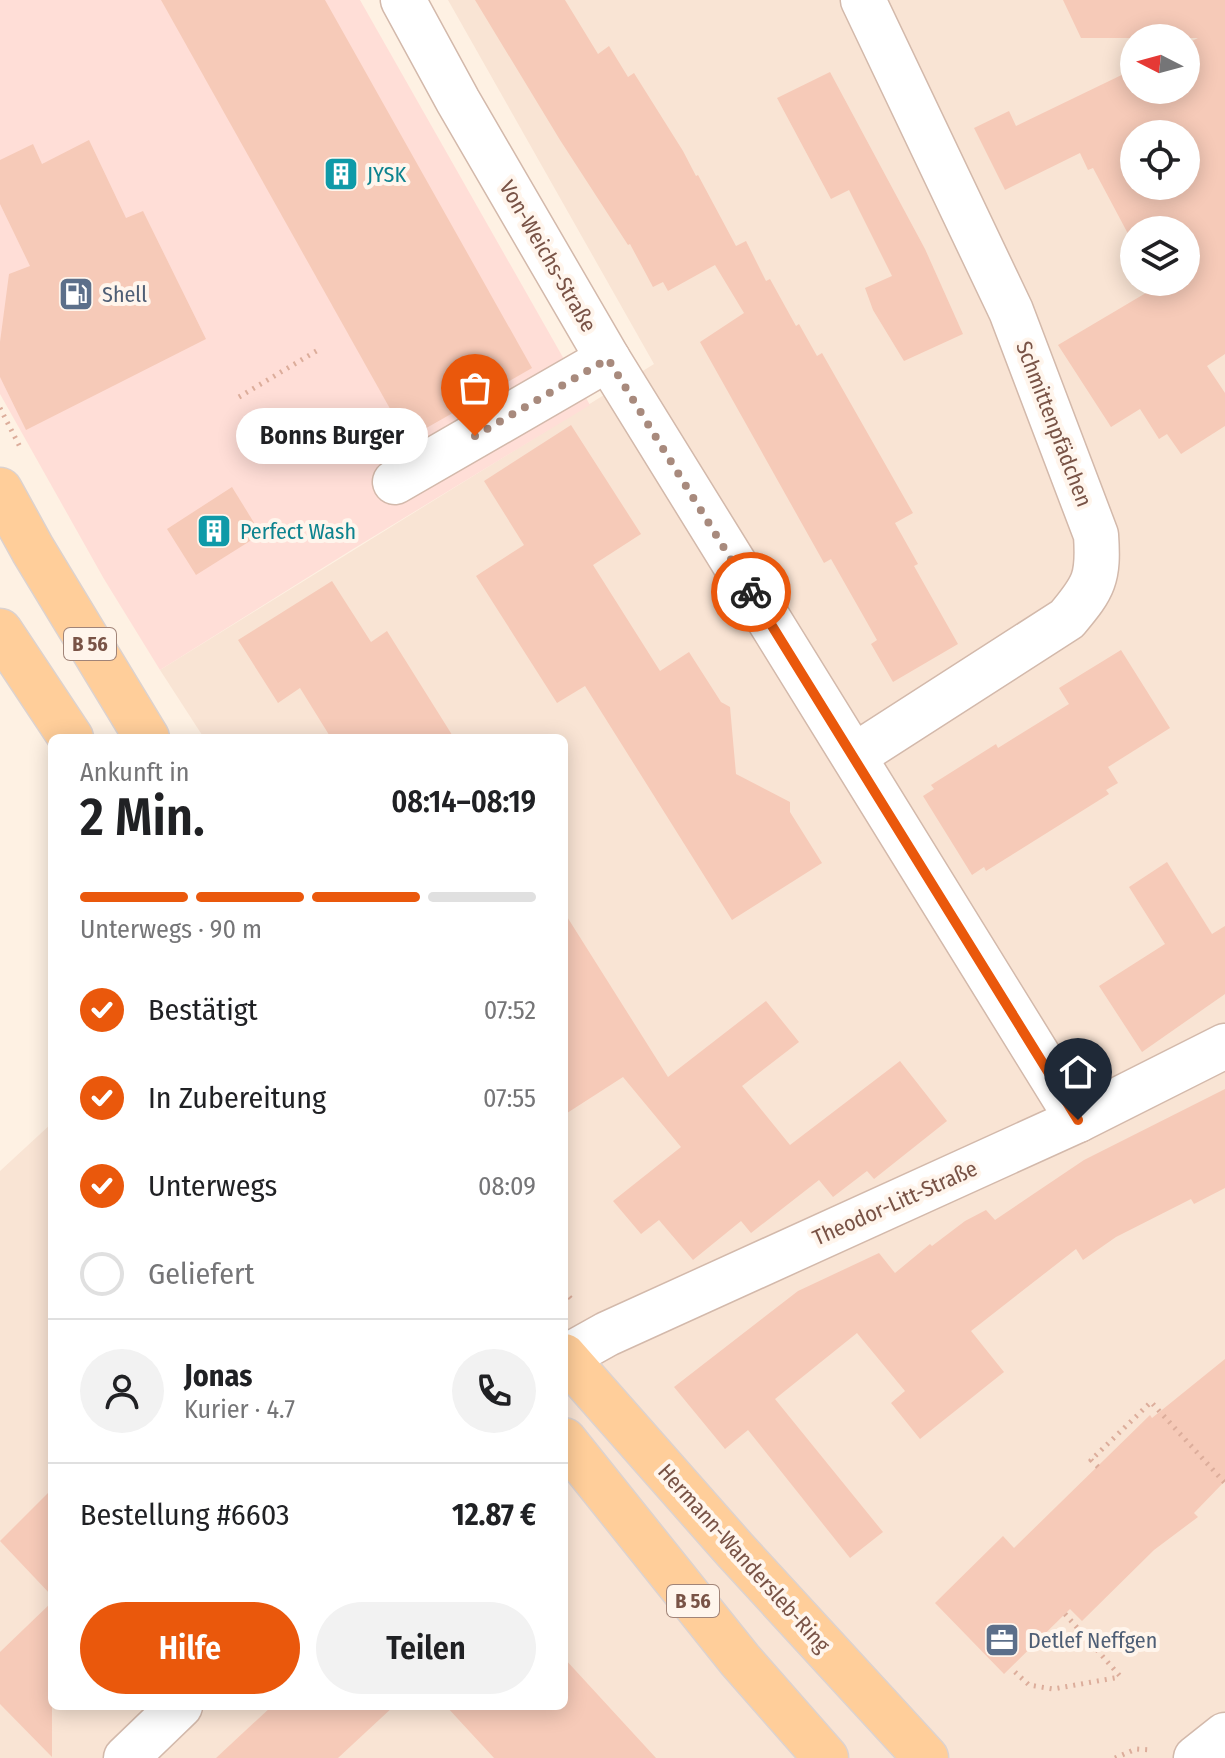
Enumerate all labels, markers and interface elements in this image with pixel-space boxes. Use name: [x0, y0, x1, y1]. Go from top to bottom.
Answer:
north arrow: [1120, 24, 1200, 104]
map controls: [1120, 24, 1200, 296]
button: locate: [1120, 120, 1200, 200]
building icon: JYSK: [322, 155, 360, 193]
place label: JYSK: [367, 161, 406, 188]
street label: Von-Weichs-Straße: [494, 175, 602, 337]
button: layers: [1120, 216, 1200, 296]
fuel station icon: Shell: [57, 275, 95, 313]
place label: Shell: [102, 281, 147, 308]
street label: Schmittenpfädchen: [1010, 338, 1098, 510]
pin: [441, 354, 509, 436]
icon: bag: [453, 366, 497, 410]
callout: Bonns Burger: [235, 408, 427, 464]
text: Bonns Burger: [260, 420, 404, 451]
building icon: Perfect Wash: [195, 512, 233, 550]
place label: Perfect Wash: [240, 518, 356, 545]
courier: [711, 552, 791, 632]
icon: bike: [729, 570, 773, 614]
road number: B 56: [64, 628, 116, 660]
text: Ankunft in: [80, 757, 189, 788]
text: 08:14–08:19: [391, 784, 536, 820]
text: 2 Min.: [80, 786, 205, 849]
text: Unterwegs · 90 m: [80, 914, 262, 945]
icon: check: [80, 988, 124, 1032]
text: Bestätigt: [148, 992, 258, 1028]
text: 07:52: [484, 995, 536, 1026]
pin: [1044, 1038, 1112, 1120]
icon: home: [1056, 1050, 1100, 1094]
icon: check: [80, 1076, 124, 1120]
text: In Zubereitung: [148, 1080, 326, 1116]
text: 07:55: [483, 1083, 536, 1114]
street label: Theodor-Litt-Straße: [809, 1155, 981, 1251]
icon: check: [80, 1164, 124, 1208]
text: Unterwegs: [148, 1168, 277, 1204]
text: 08:09: [478, 1171, 536, 1202]
text: Geliefert: [148, 1256, 254, 1292]
button: person: [80, 1349, 164, 1433]
button: phone: [452, 1349, 536, 1433]
text: Jonas: [184, 1358, 252, 1394]
text: Kurier · 4.7: [184, 1394, 295, 1425]
street label: Hermann-Wandersleb-Ring: [652, 1458, 836, 1658]
text: Bestellung #6603: [80, 1497, 290, 1533]
text: 12.87 €: [452, 1497, 536, 1533]
road number: B 56: [667, 1585, 719, 1617]
button: Hilfe: [80, 1602, 300, 1694]
button: Teilen: [316, 1602, 536, 1694]
office icon: Detlef Neffgen: [983, 1621, 1021, 1659]
place label: Detlef Neffgen: [1028, 1627, 1157, 1654]

